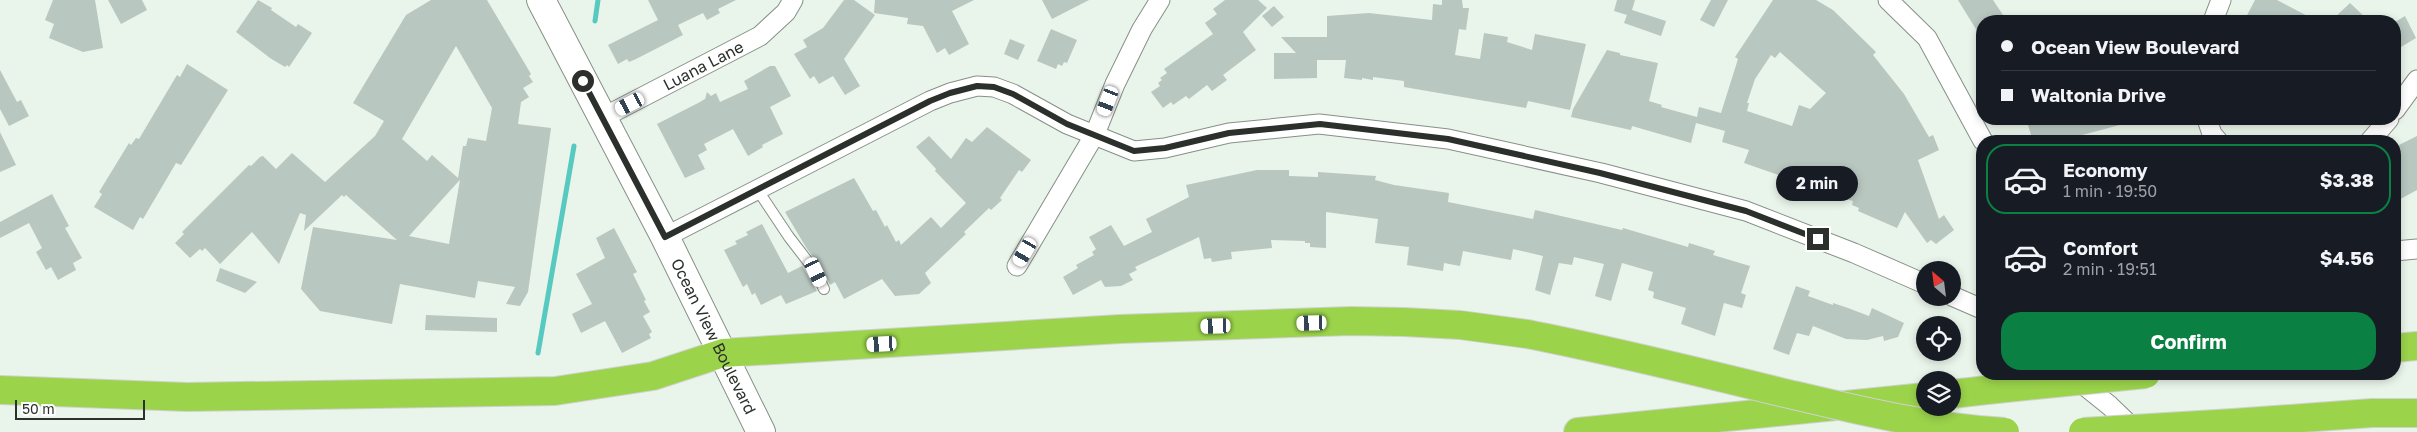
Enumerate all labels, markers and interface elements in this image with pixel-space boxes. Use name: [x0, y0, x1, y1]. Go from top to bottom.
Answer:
text: Ocean View Boulevard: [2031, 35, 2239, 58]
street label: Luana Lane: [660, 36, 747, 95]
route start: [572, 70, 594, 92]
text: Waltonia Drive: [2031, 83, 2166, 106]
car: [1095, 84, 1120, 118]
car: [613, 91, 646, 117]
icon: car: [2003, 157, 2048, 202]
text: Economy: [2063, 158, 2148, 181]
callout: 2 min: [1777, 166, 1859, 202]
text: $3.38: [2320, 168, 2374, 191]
text: 2 min: [1796, 173, 1838, 193]
text: 1 min · 19:50: [2063, 181, 2157, 201]
route end: [1807, 228, 1829, 250]
car: [1011, 235, 1038, 269]
icon: car: [2003, 235, 2048, 280]
text: Comfort: [2063, 236, 2138, 259]
text: $4.56: [2320, 246, 2374, 269]
street label: Ocean View Boulevard: [667, 255, 761, 417]
car: [802, 255, 829, 289]
text: 2 min · 19:51: [2063, 259, 2157, 279]
north arrow: [1916, 261, 1961, 306]
map controls: [1916, 261, 1961, 416]
button: Confirm: [2001, 312, 2376, 370]
car: [1296, 315, 1327, 331]
button: locate: [1916, 316, 1961, 361]
car: [1200, 318, 1231, 334]
car: [866, 336, 897, 352]
button: layers: [1916, 371, 1961, 416]
scale bar: [15, 397, 145, 420]
text: 50 m: [22, 400, 55, 417]

